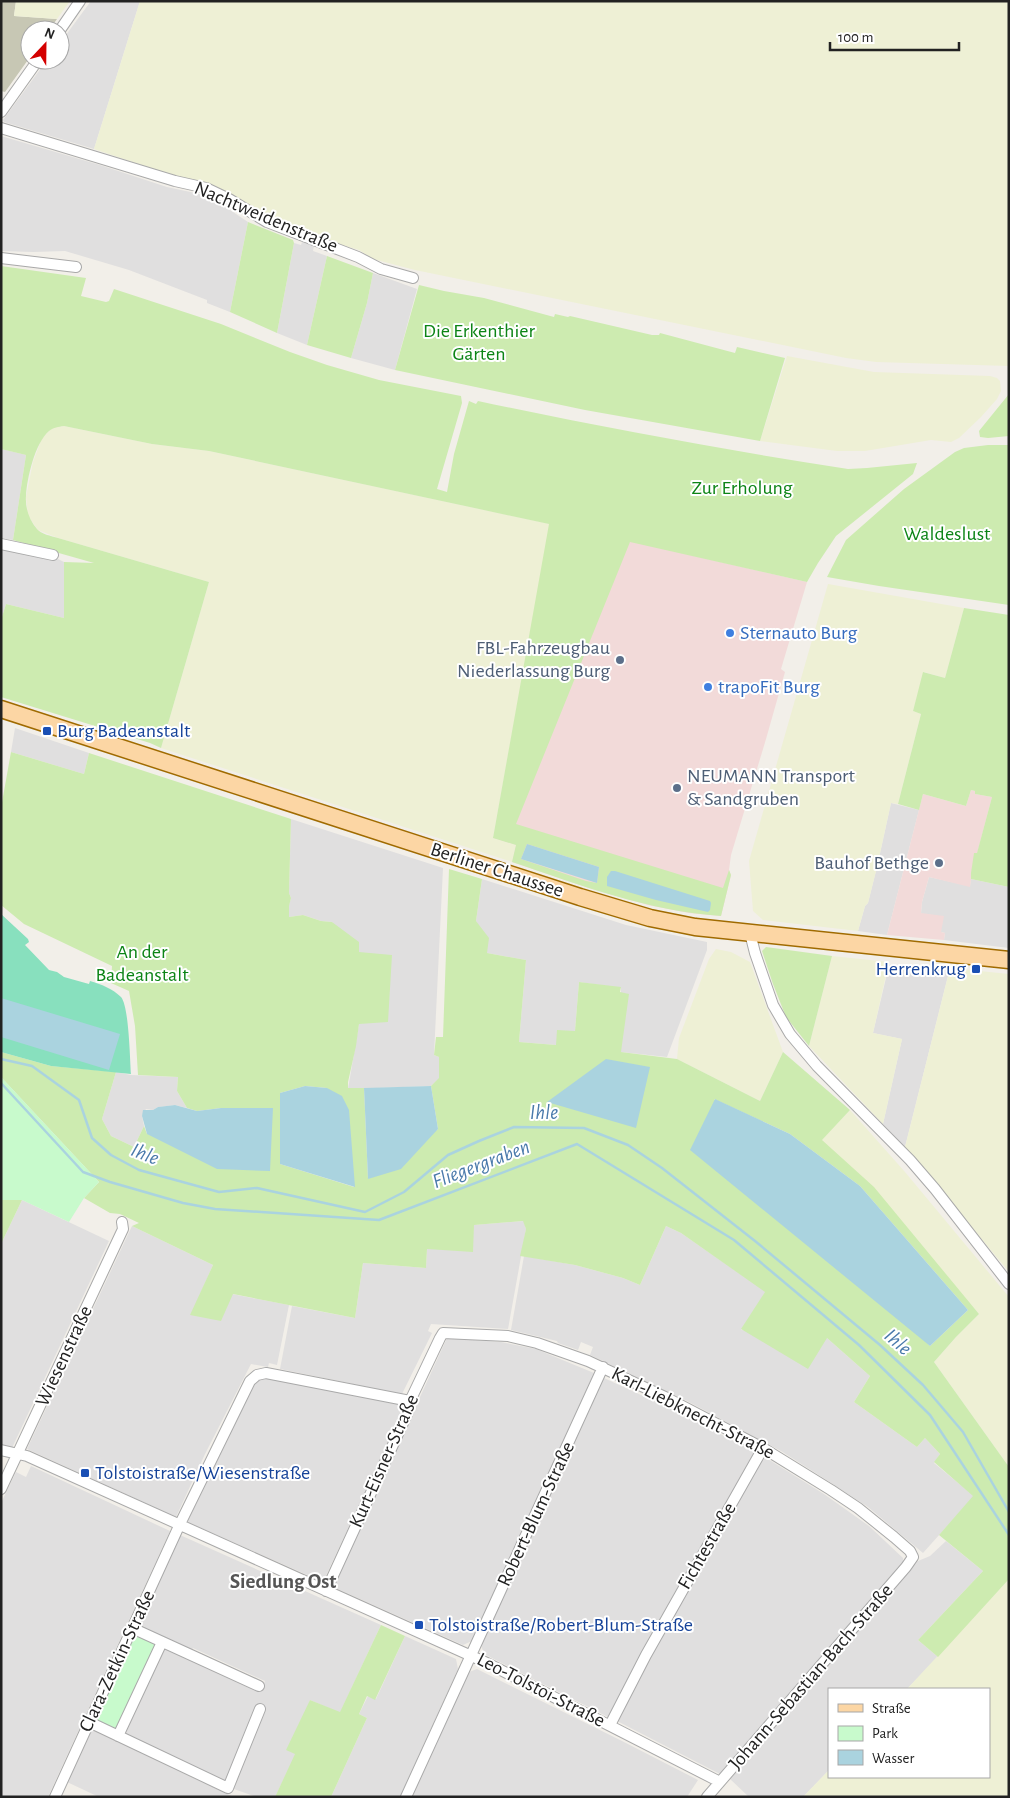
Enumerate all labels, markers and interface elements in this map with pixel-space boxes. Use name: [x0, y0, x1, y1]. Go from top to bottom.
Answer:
north arrow: [20, 20, 70, 70]
scale bar: [830, 20, 959, 52]
text: N: [42, 26, 57, 42]
text: 100 m: [838, 30, 873, 45]
street label: Nachtweidenstraße: [191, 178, 341, 256]
park label: Die Erkenthier Gärten: [423, 321, 535, 364]
park label: Zur Erholung: [691, 478, 793, 498]
park label: Waldeslust: [904, 524, 991, 544]
place label: Sternauto Burg: [740, 623, 857, 643]
marker: Sternauto Burg: [724, 627, 736, 639]
place label: FBL-Fahrzeugbau Niederlassung Burg: [457, 638, 610, 681]
marker: FBL-Fahrzeugbau Niederlassung Burg: [614, 654, 626, 666]
place label: trapoFit Burg: [718, 677, 820, 697]
marker: trapoFit Burg: [702, 681, 714, 693]
place label: Burg Badeanstalt: [57, 721, 191, 741]
marker: Burg Badeanstalt: [41, 725, 53, 737]
place label: NEUMANN Transport & Sandgruben: [687, 766, 856, 809]
marker: NEUMANN Transport & Sandgruben: [671, 782, 683, 794]
street label: Berliner Chaussee: [428, 839, 566, 901]
place label: Bauhof Bethge: [814, 853, 929, 873]
marker: Bauhof Bethge: [933, 857, 945, 869]
park label: An der Badeanstalt: [95, 942, 189, 985]
place label: Herrenkrug: [876, 959, 966, 979]
marker: Herrenkrug: [970, 963, 982, 975]
water label: Ihle: [530, 1102, 558, 1123]
water label: Fliegergraben: [429, 1136, 533, 1192]
water label: Ihle: [128, 1139, 162, 1169]
street label: Wiesenstraße: [32, 1303, 96, 1409]
water label: Ihle: [880, 1325, 916, 1359]
street label: Karl-Liebknecht-Straße: [608, 1363, 778, 1463]
street label: Kurt-Eisner-Straße: [346, 1391, 422, 1531]
street label: Robert-Blum-Straße: [494, 1439, 578, 1589]
place label: Tolstoistraße/Wiesenstraße: [95, 1463, 310, 1483]
marker: Tolstoistraße/Wiesenstraße: [79, 1467, 91, 1479]
street label: Fichtestraße: [674, 1499, 740, 1593]
district label: Siedlung Ost: [230, 1571, 336, 1592]
street label: Johann-Sebastian-Bach-Straße: [724, 1579, 898, 1775]
street label: Clara-Zetkin-Straße: [75, 1587, 159, 1735]
place label: Tolstoistraße/Robert-Blum-Straße: [429, 1615, 693, 1635]
marker: Tolstoistraße/Robert-Blum-Straße: [413, 1619, 425, 1631]
street label: Leo-Tolstoi-Straße: [474, 1649, 608, 1731]
legend: [828, 1688, 990, 1778]
text: Park: [872, 1726, 898, 1741]
text: Wasser: [872, 1751, 915, 1766]

